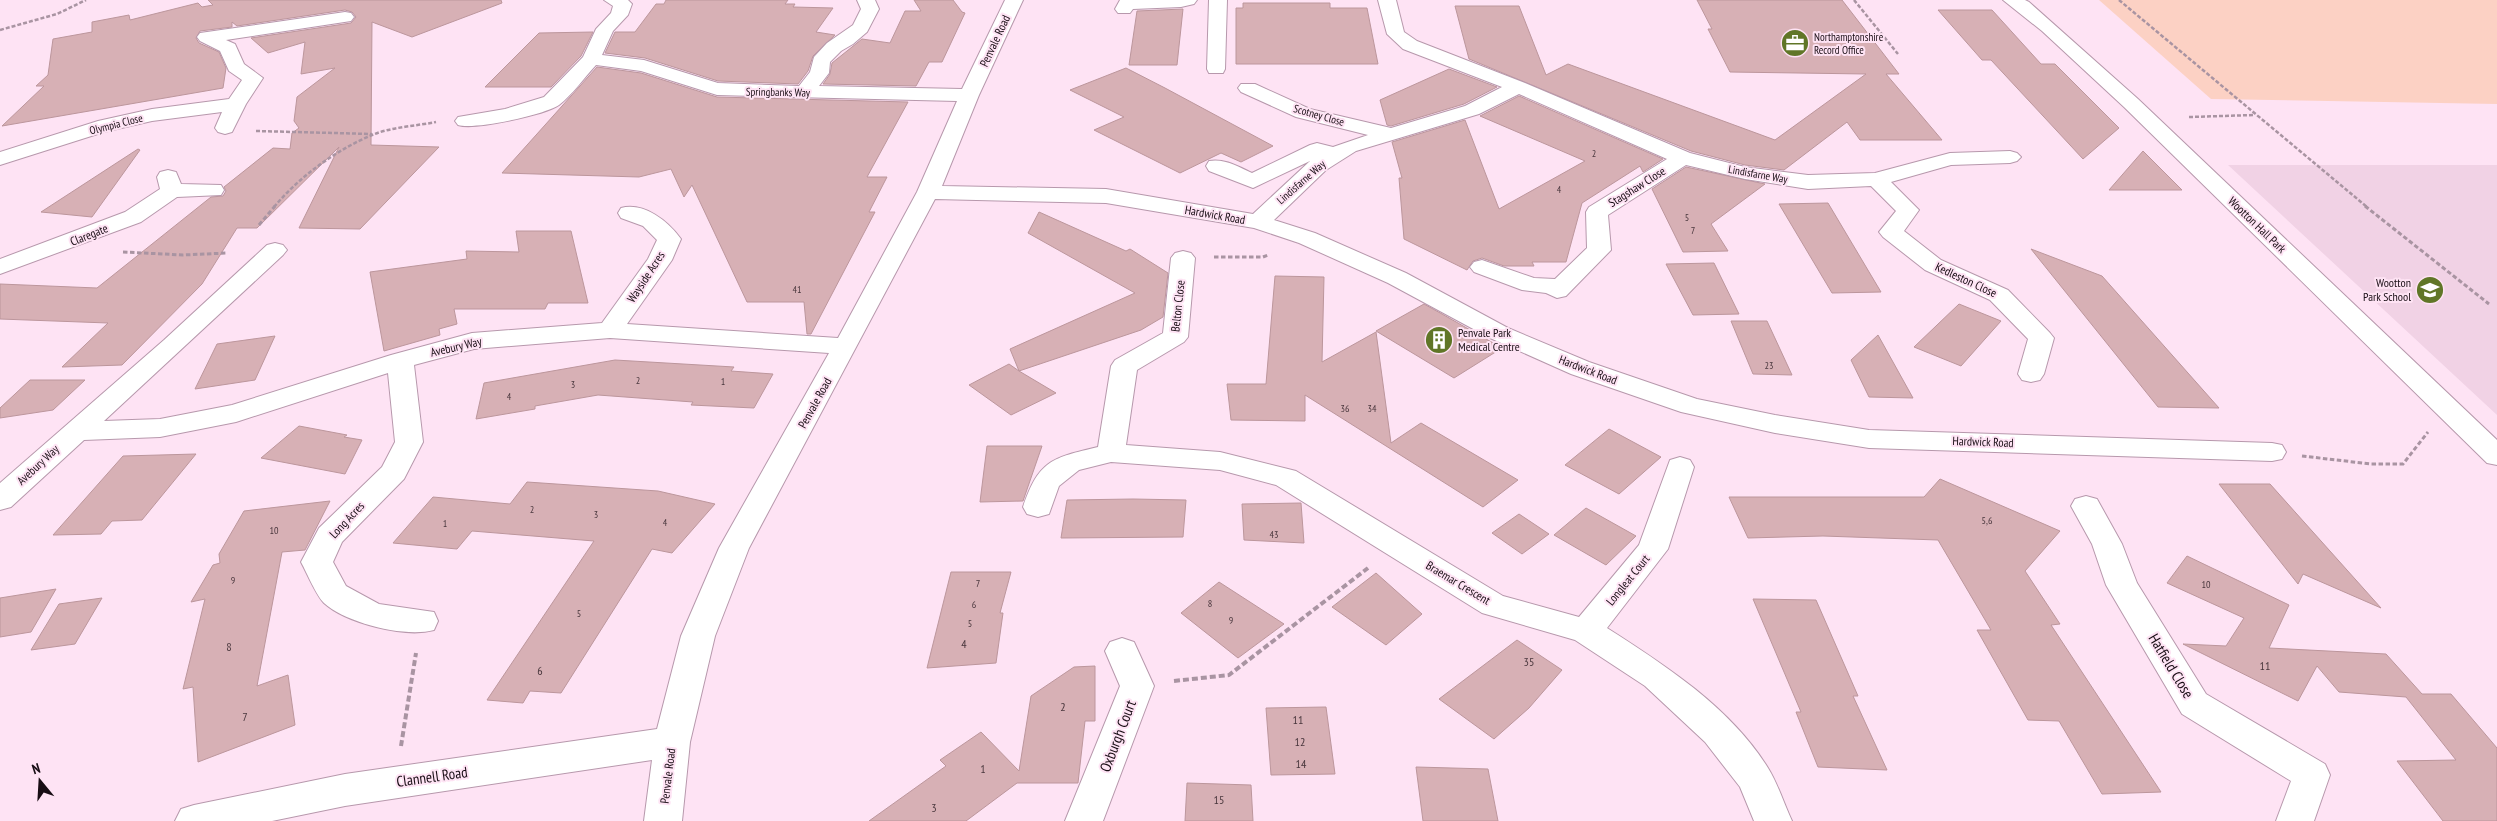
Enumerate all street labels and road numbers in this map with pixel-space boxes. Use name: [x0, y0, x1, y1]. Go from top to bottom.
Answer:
street label: Penvale Road: [976, 12, 1013, 69]
street label: Springbanks Way: [746, 84, 811, 100]
street label: Scotney Close: [1292, 101, 1346, 129]
street label: Olympia Close: [88, 111, 145, 137]
street label: Lindisfarne Way: [1274, 156, 1329, 207]
street label: Lindisfarne Way: [1727, 162, 1790, 186]
street label: Stagshaw Close: [1605, 163, 1668, 210]
street label: Wootton Hall Park: [2225, 193, 2290, 256]
street label: Hardwick Road: [1184, 202, 1246, 227]
street label: Claregate: [68, 220, 110, 249]
street label: Wayside Acres: [623, 248, 668, 305]
street label: Kedleston Close: [1933, 259, 1999, 300]
street label: Belton Close: [1167, 279, 1188, 333]
street label: Avebury Way: [429, 333, 483, 360]
street label: Hardwick Road: [1557, 352, 1619, 387]
street label: Penvale Road: [795, 375, 835, 431]
street label: Hardwick Road: [1952, 433, 2014, 450]
street label: Avebury Way: [13, 441, 62, 488]
street label: Long Acres: [326, 498, 367, 541]
street label: Longleat Court: [1603, 551, 1653, 608]
street label: Braemar Crescent: [1423, 558, 1494, 608]
street label: Hatfield Close: [2145, 630, 2198, 702]
street label: Oxburgh Court: [1095, 697, 1140, 774]
street label: Penvale Road: [657, 747, 678, 804]
street label: Clannell Road: [395, 762, 469, 791]

